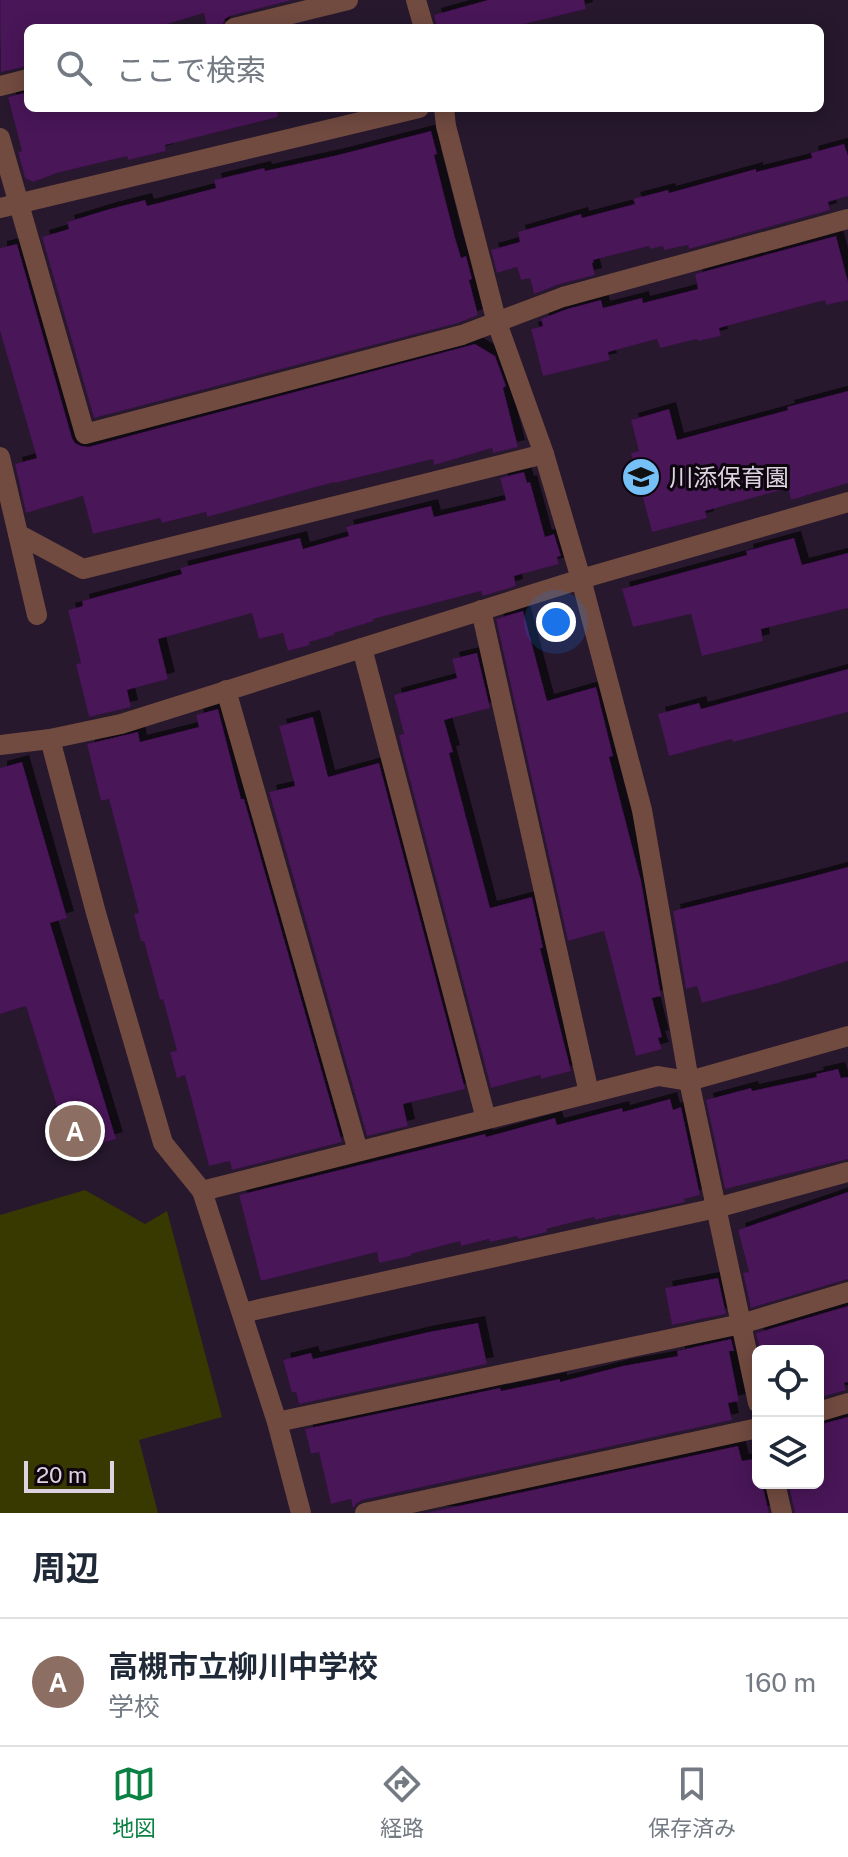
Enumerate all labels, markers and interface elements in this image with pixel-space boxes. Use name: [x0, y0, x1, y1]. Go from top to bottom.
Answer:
search box: [24, 24, 824, 112]
icon: search: [52, 46, 96, 90]
text: ここで検索: [116, 52, 266, 88]
school or university icon: 川添保育園: [620, 456, 662, 498]
place label: 川添保育園: [669, 463, 789, 491]
your location: [536, 602, 576, 642]
pin: A: [49, 1101, 101, 1161]
map controls: [752, 1345, 824, 1489]
button: locate: [752, 1345, 824, 1417]
button: layers: [752, 1417, 824, 1489]
scale bar: [24, 1457, 114, 1493]
text: 20 m: [36, 1462, 87, 1488]
text: 周辺: [32, 1548, 100, 1588]
text: 高槻市立柳川中学校: [108, 1648, 378, 1684]
text: A: [49, 1667, 67, 1698]
text: 160 m: [745, 1667, 816, 1698]
text: 学校: [108, 1691, 160, 1722]
tab: 地図: [112, 1762, 156, 1842]
tab: 経路: [380, 1762, 424, 1842]
tab: 保存済み: [648, 1762, 736, 1842]

